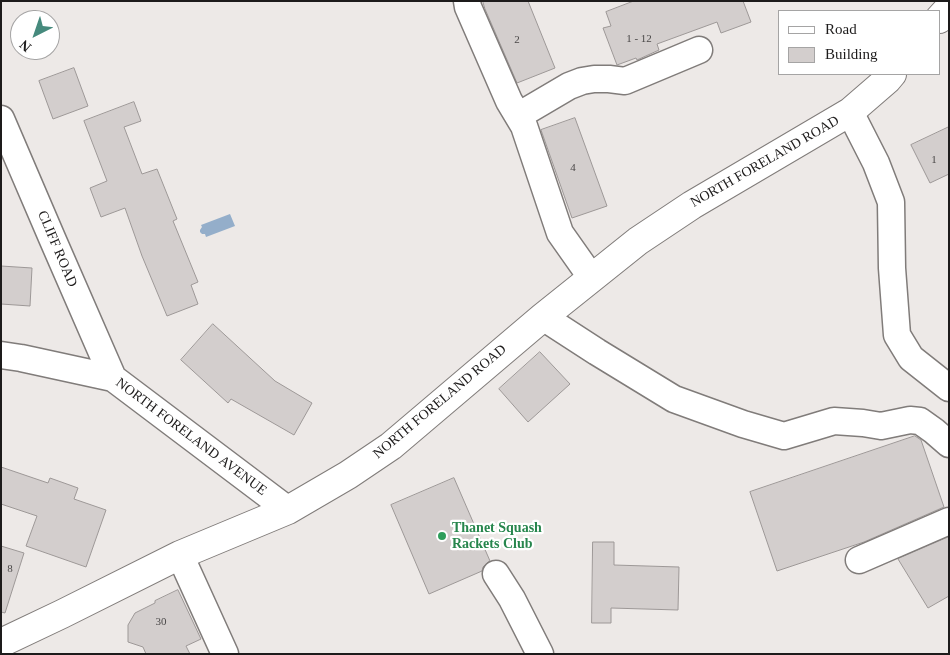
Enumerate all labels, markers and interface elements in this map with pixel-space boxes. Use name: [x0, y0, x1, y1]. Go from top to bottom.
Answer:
north arrow: [10, 10, 60, 60]
legend: [778, 10, 940, 75]
text: Road: [825, 21, 857, 37]
house number: 1 - 12: [626, 32, 652, 46]
house number: 2: [514, 33, 520, 47]
text: N: [17, 37, 34, 55]
text: Building: [825, 46, 878, 62]
street label: NORTH FORELAND ROAD: [688, 113, 842, 211]
house number: 1: [931, 153, 937, 167]
house number: 4: [570, 161, 576, 175]
street label: CLIFF ROAD: [33, 208, 81, 290]
street label: NORTH FORELAND ROAD: [370, 341, 510, 463]
street label: NORTH FORELAND AVENUE: [112, 375, 270, 499]
place label: Thanet Squash Rackets Club: [452, 520, 542, 552]
marker: Thanet Squash Rackets Club: [436, 530, 448, 542]
house number: 8: [7, 562, 13, 576]
house number: 30: [156, 615, 167, 629]

